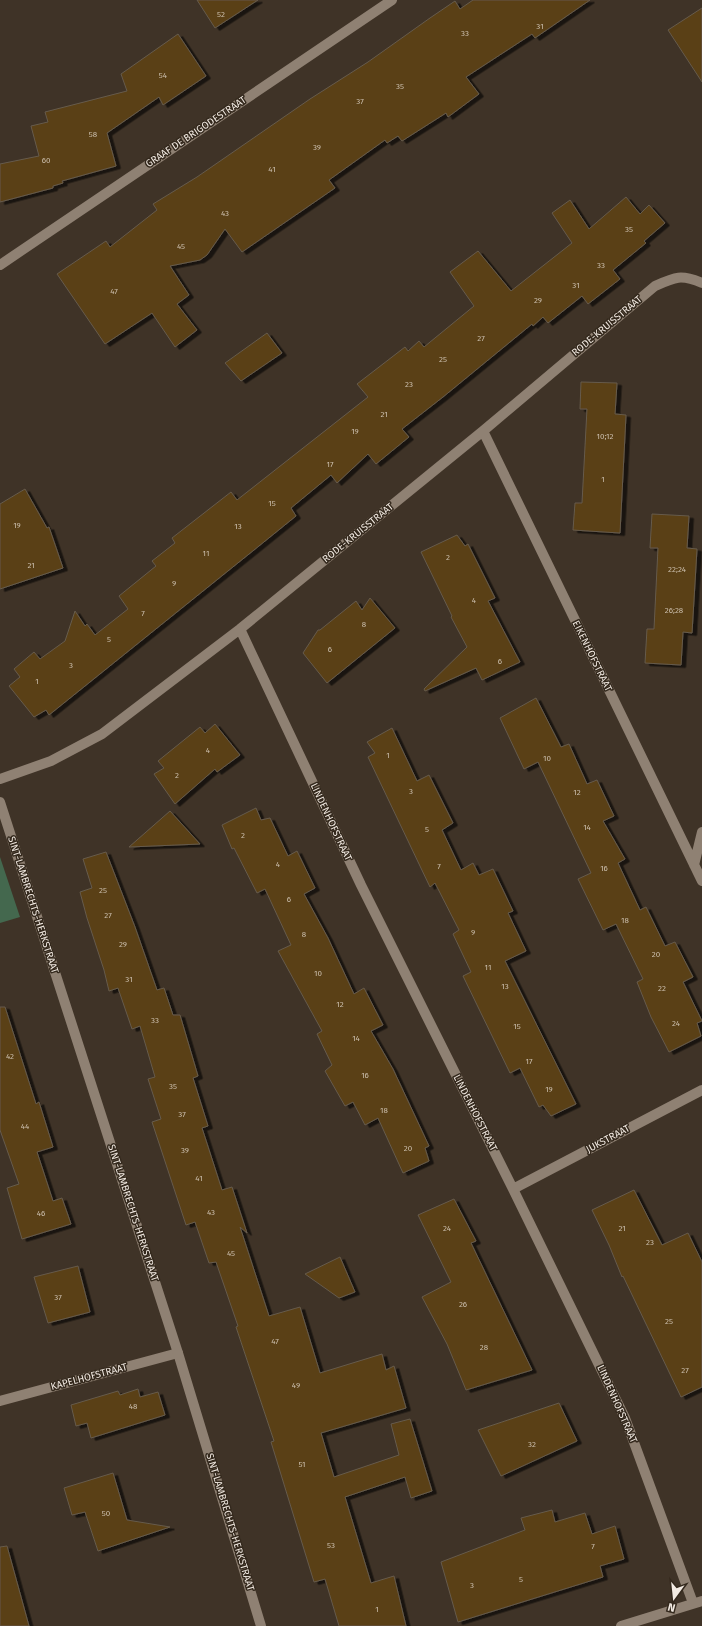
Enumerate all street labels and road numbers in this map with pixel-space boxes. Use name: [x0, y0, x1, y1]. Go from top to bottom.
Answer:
street label: GRAAF DE BRIGODESTRAAT: [144, 93, 249, 170]
street label: RODE-KRUISSTRAAT: [569, 293, 645, 359]
street label: RODE-KRUISSTRAAT: [320, 500, 397, 565]
street label: EIKENHOFSTRAAT: [570, 619, 615, 694]
street label: LINDENHOFSTRAAT: [308, 781, 355, 864]
street label: SINT-LAMBRECHTS-HERKSTRAAT: [5, 835, 61, 976]
street label: LINDENHOFSTRAAT: [450, 1073, 500, 1154]
street label: JUKSTRAAT: [584, 1122, 633, 1156]
street label: SINT-LAMBRECHTS-HERKSTRAAT: [105, 1143, 161, 1284]
street label: KAPELHOFSTRAAT: [49, 1361, 129, 1393]
street label: LINDENHOFSTRAAT: [594, 1363, 640, 1446]
street label: SINT-LAMBRECHTS-HERKSTRAAT: [203, 1452, 257, 1593]

